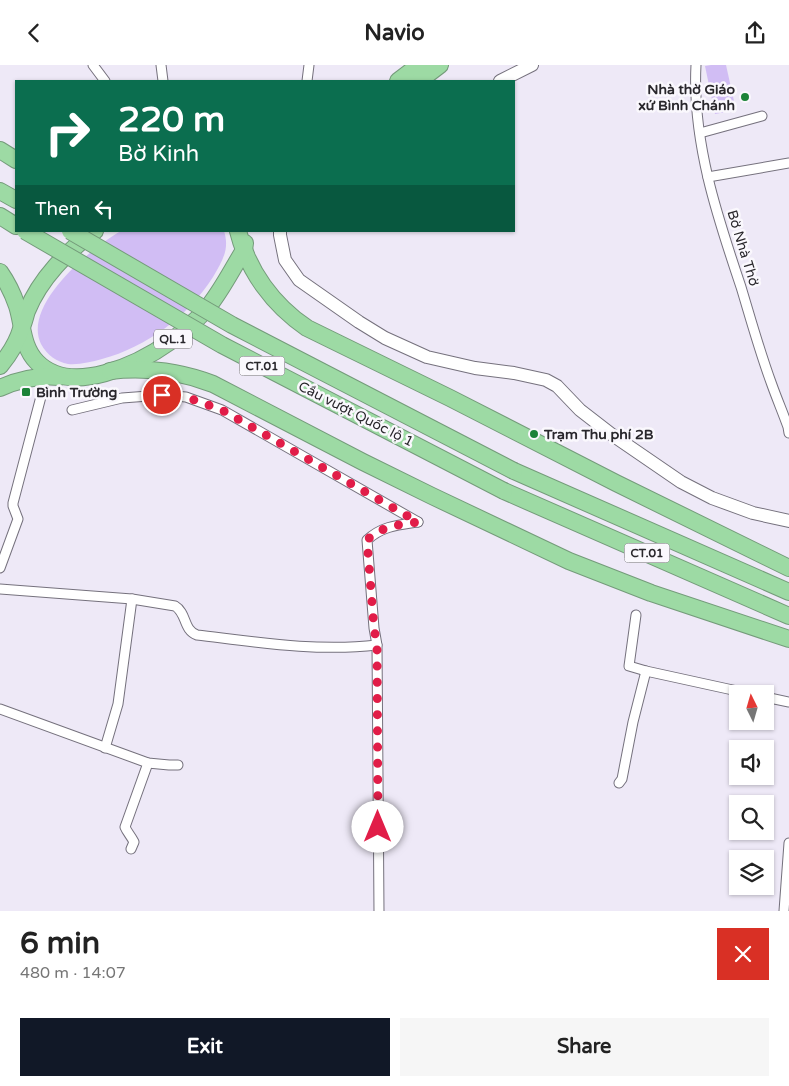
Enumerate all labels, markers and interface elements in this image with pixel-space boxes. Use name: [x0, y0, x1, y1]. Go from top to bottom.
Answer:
icon: back: [20, 19, 48, 47]
icon: share: [741, 19, 769, 47]
text: Navio: [364, 20, 425, 46]
place label: Nhà thờ Giáo xứ Bình Chánh: [638, 81, 735, 114]
marker: Nhà thờ Giáo xứ Bình Chánh: [739, 91, 751, 103]
text: 220 m: [118, 99, 225, 141]
icon: right: [35, 100, 100, 165]
text: Bờ Kinh: [118, 141, 199, 167]
icon: left: [90, 195, 118, 223]
text: Then: [35, 198, 80, 220]
street label: Bờ Nhà Thờ: [723, 208, 763, 288]
road number: QL.1: [154, 329, 192, 349]
road number: CT.01: [240, 357, 284, 375]
pin: [141, 374, 183, 416]
street label: Cầu vượt Quốc lộ 1: [296, 378, 416, 450]
icon: arrive: [148, 381, 176, 409]
place label: Bình Trường: [36, 384, 118, 401]
marker: Bình Trường: [20, 386, 32, 398]
place label: Trạm Thu phí 2B: [543, 426, 654, 443]
marker: Trạm Thu phí 2B: [528, 428, 540, 440]
road number: CT.01: [624, 543, 670, 563]
north arrow: [729, 685, 774, 730]
map controls: [729, 685, 774, 895]
button: sound: [729, 740, 774, 785]
button: search: [729, 795, 774, 840]
position arrow: [351, 800, 403, 852]
button: layers: [729, 850, 774, 895]
text: 6 min: [20, 925, 100, 962]
button: close: [717, 928, 769, 980]
text: 480 m · 14:07: [20, 963, 126, 983]
button: Exit: [20, 1018, 390, 1076]
button: Share: [400, 1018, 769, 1076]

